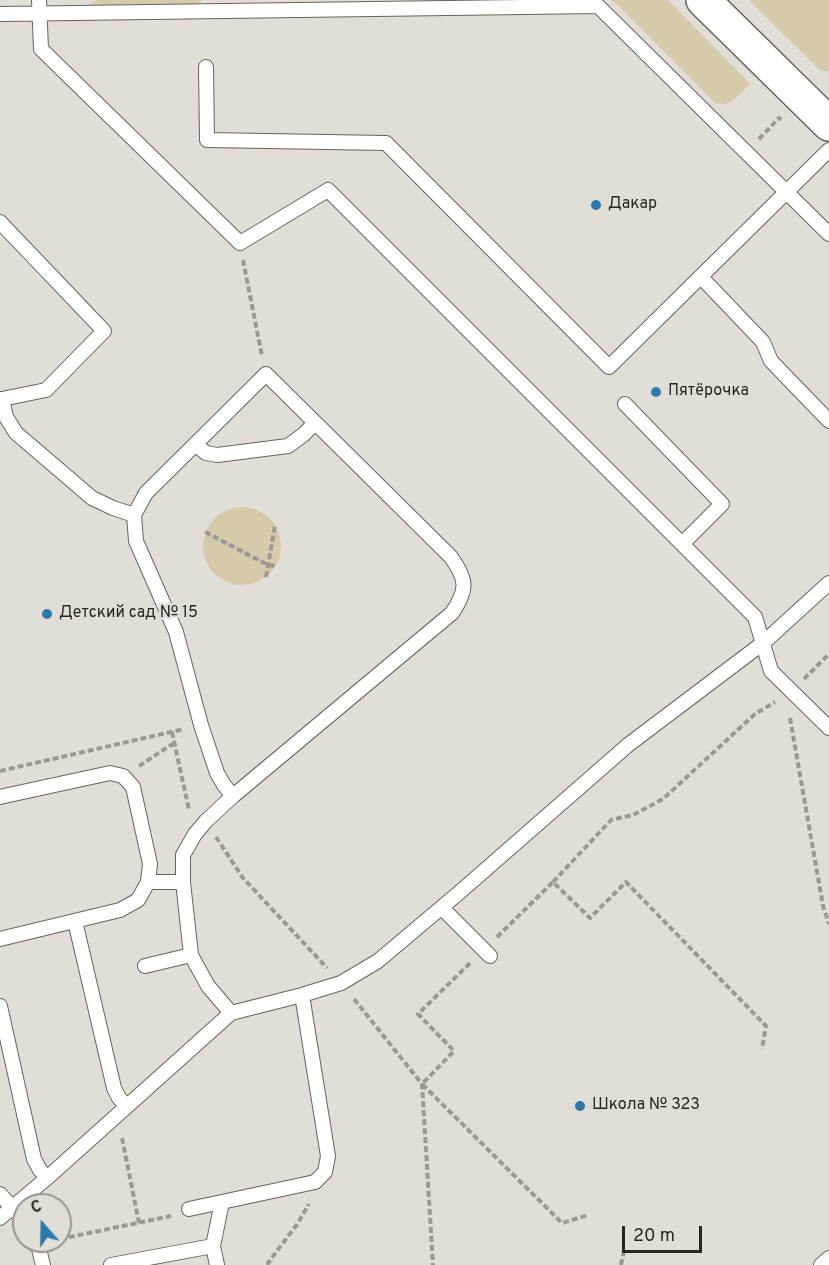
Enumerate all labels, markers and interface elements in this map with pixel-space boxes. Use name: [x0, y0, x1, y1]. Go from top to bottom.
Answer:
place label: Дакар: [608, 195, 657, 215]
marker: Дакар: [589, 198, 603, 212]
place label: Пятёрочка: [668, 382, 749, 402]
marker: Пятёрочка: [649, 385, 663, 399]
place label: Детский сад № 15: [59, 604, 198, 624]
marker: Детский сад № 15: [40, 607, 54, 621]
place label: Школа № 323: [592, 1096, 700, 1116]
marker: Школа № 323: [573, 1099, 587, 1113]
north arrow: [12, 1193, 72, 1253]
text: С: [28, 1197, 45, 1219]
scale bar: [625, 1214, 704, 1252]
text: 20 m: [633, 1225, 675, 1248]

